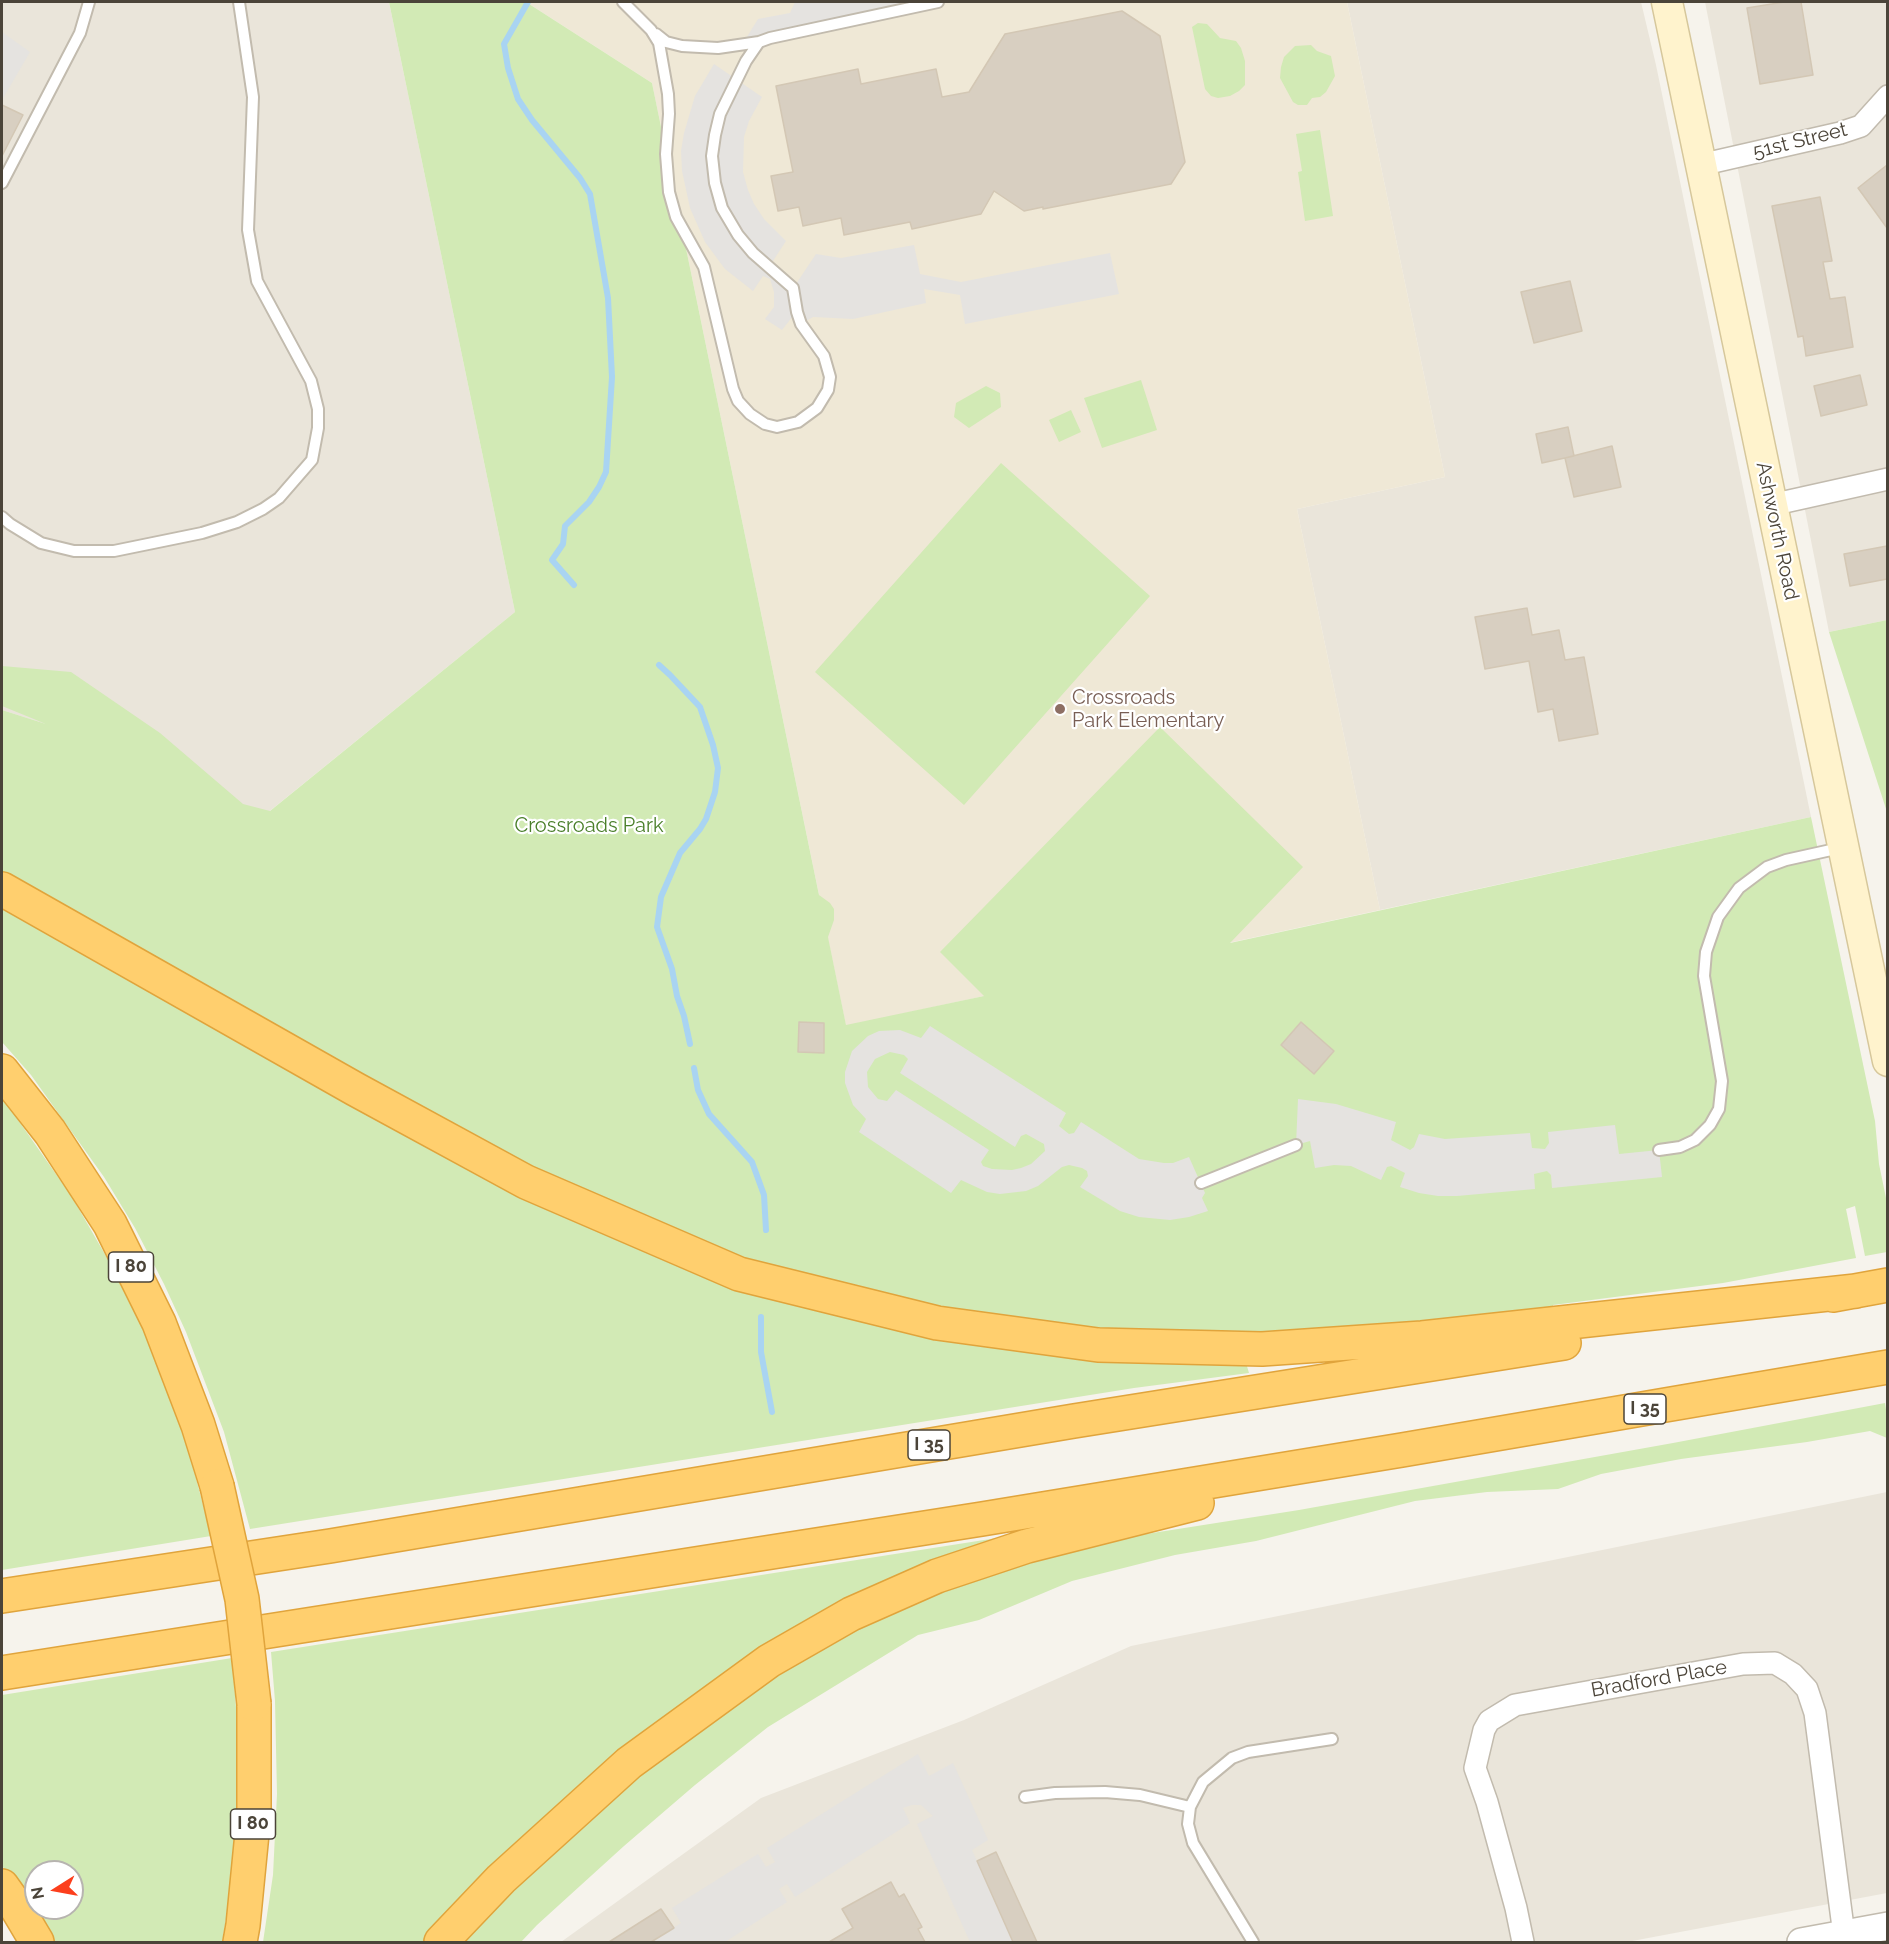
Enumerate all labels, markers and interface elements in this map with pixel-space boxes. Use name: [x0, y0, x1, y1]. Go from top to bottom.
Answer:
street label: 51st Street: [1750, 118, 1850, 164]
street label: Ashworth Road: [1751, 460, 1803, 602]
place label: Crossroads Park Elementary: [1072, 686, 1224, 733]
marker: Crossroads Park Elementary: [1053, 702, 1067, 716]
park label: Crossroads Park: [514, 814, 664, 838]
road number: I 80: [108, 1252, 154, 1282]
road number: I 35: [1624, 1394, 1666, 1424]
road number: I 35: [908, 1430, 950, 1460]
street label: Bradford Place: [1589, 1655, 1729, 1703]
road number: I 80: [230, 1809, 276, 1839]
north arrow: [24, 1860, 84, 1920]
text: N: [27, 1885, 48, 1901]

